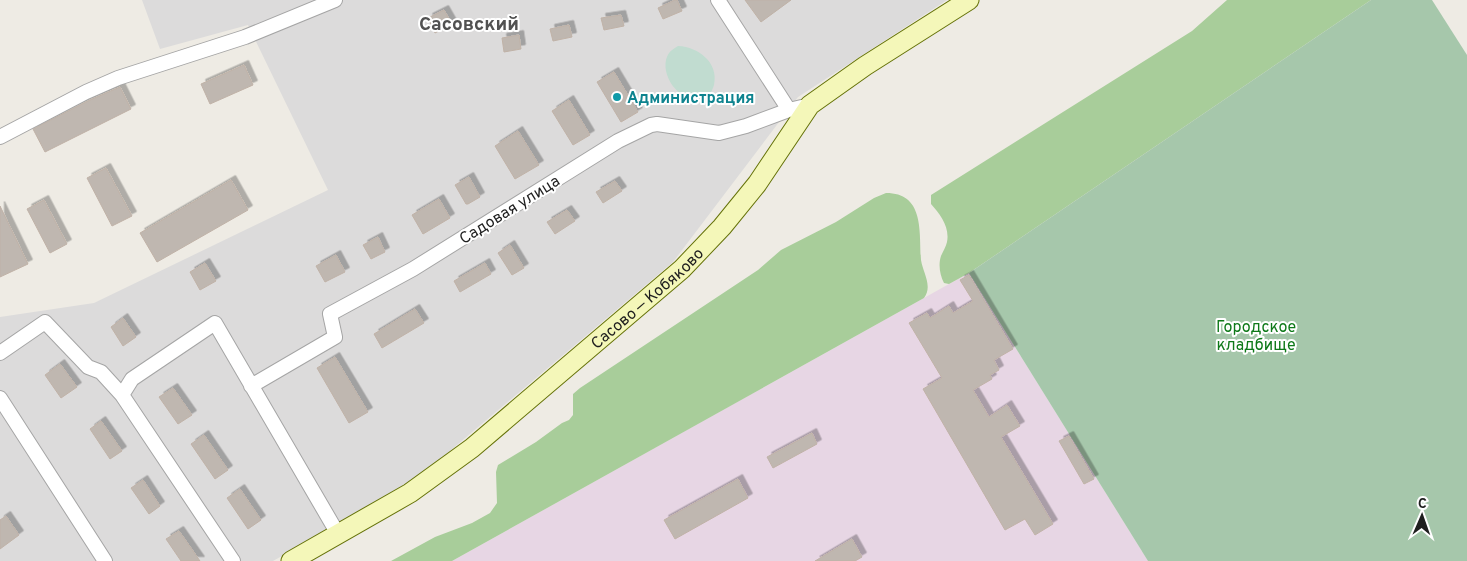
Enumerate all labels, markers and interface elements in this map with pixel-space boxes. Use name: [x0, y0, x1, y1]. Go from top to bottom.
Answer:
district label: Сасовский: [419, 13, 519, 37]
place label: Администрация: [627, 89, 755, 109]
marker: Администрация: [611, 91, 623, 103]
street label: Садовая улица: [456, 172, 564, 250]
street label: Сасово — Кобяково: [587, 244, 709, 354]
park label: Городское кладбище: [1216, 318, 1296, 356]
north arrow: [1397, 491, 1447, 541]
text: С: [1418, 496, 1427, 513]

